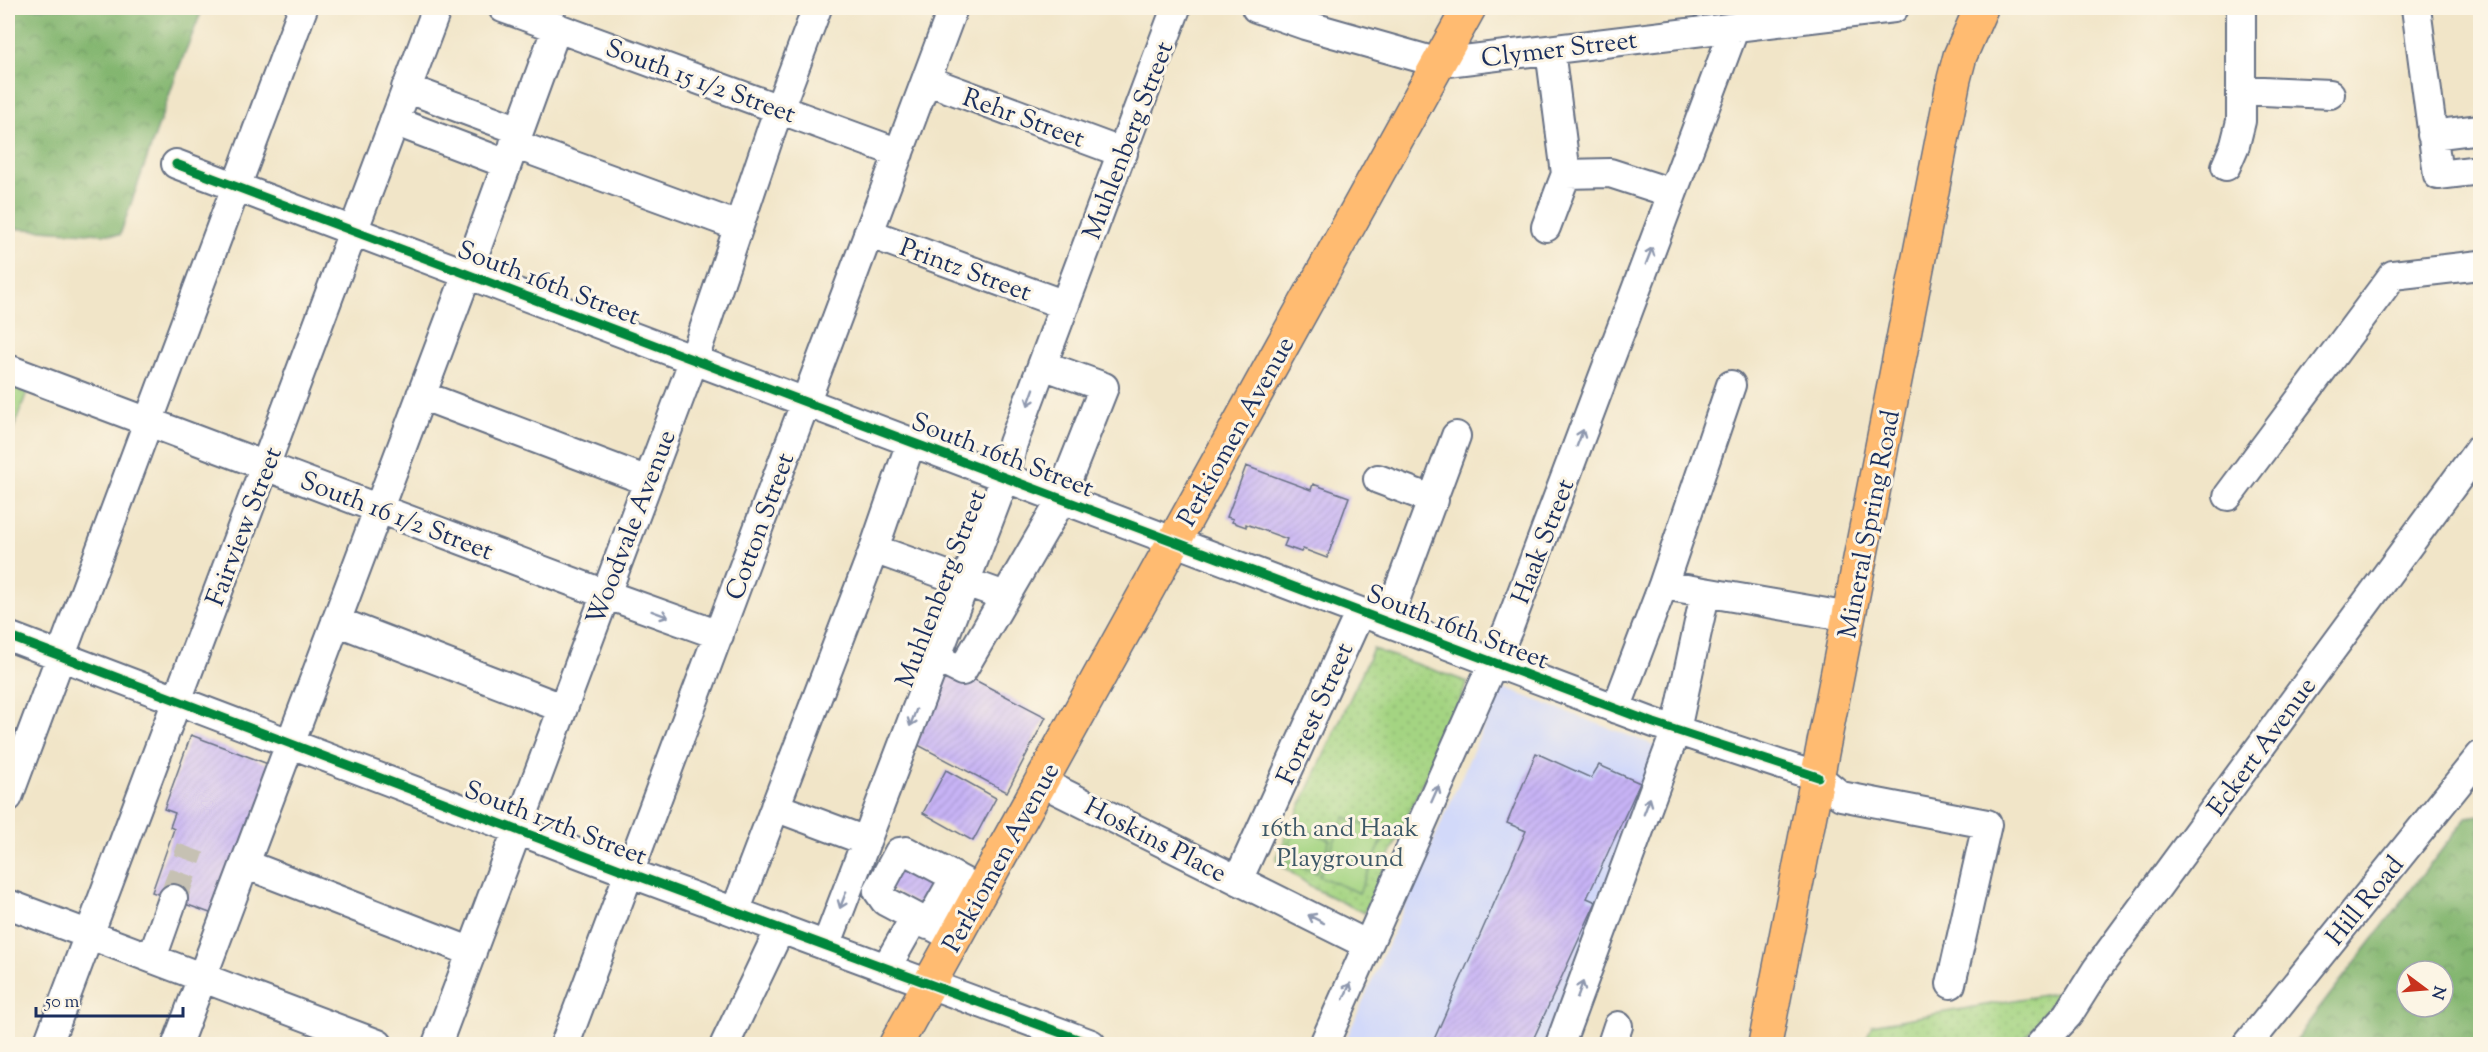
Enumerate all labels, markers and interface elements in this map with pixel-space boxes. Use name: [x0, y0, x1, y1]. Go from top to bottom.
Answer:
street label: Clymer Street: [1479, 23, 1639, 78]
street label: South 15 1/2 Street: [600, 31, 801, 134]
street label: Muhlenberg Street: [1075, 36, 1184, 245]
street label: Rehr Street: [957, 80, 1089, 159]
street label: Printz Street: [894, 230, 1036, 312]
street label: South 16th Street: [451, 233, 645, 336]
one-way arrow: [1644, 247, 1655, 266]
street label: Perkiomen Avenue: [1170, 331, 1305, 534]
one-way arrow: [1024, 387, 1035, 405]
street label: South 16th Street: [905, 405, 1099, 508]
street label: Mineral Spring Road: [1830, 407, 1911, 642]
street label: Woodvale Avenue: [578, 425, 687, 631]
one-way arrow: [1575, 429, 1586, 448]
street label: Fairview Street: [198, 442, 293, 612]
street label: Cotton Street: [718, 448, 805, 606]
street label: South 16 1/2 Street: [294, 463, 498, 571]
street label: Haak Street: [1504, 474, 1585, 610]
street label: Muhlenberg Street: [888, 484, 997, 693]
street label: South 16th Street: [1360, 577, 1554, 680]
one-way arrow: [650, 609, 669, 620]
street label: Forrest Street: [1269, 637, 1364, 791]
street label: Eckert Avenue: [2200, 670, 2326, 825]
one-way arrow: [907, 708, 918, 726]
street label: Perkiomen Avenue: [935, 757, 1070, 960]
street label: South 17th Street: [458, 772, 652, 876]
one-way arrow: [1430, 785, 1442, 803]
street label: Hoskins Place: [1077, 790, 1232, 893]
one-way arrow: [1642, 798, 1653, 816]
park label: 16th and Haak Playground: [1261, 811, 1419, 878]
street label: Hill Road: [2318, 848, 2414, 955]
one-way arrow: [837, 890, 848, 908]
one-way arrow: [1307, 913, 1325, 924]
north arrow: [2395, 959, 2455, 1019]
scale bar: [36, 980, 183, 1018]
one-way arrow: [1576, 981, 1587, 1000]
one-way arrow: [1343, 982, 1354, 1000]
text: N: [2424, 983, 2450, 1002]
text: 50 m: [44, 990, 80, 1016]

